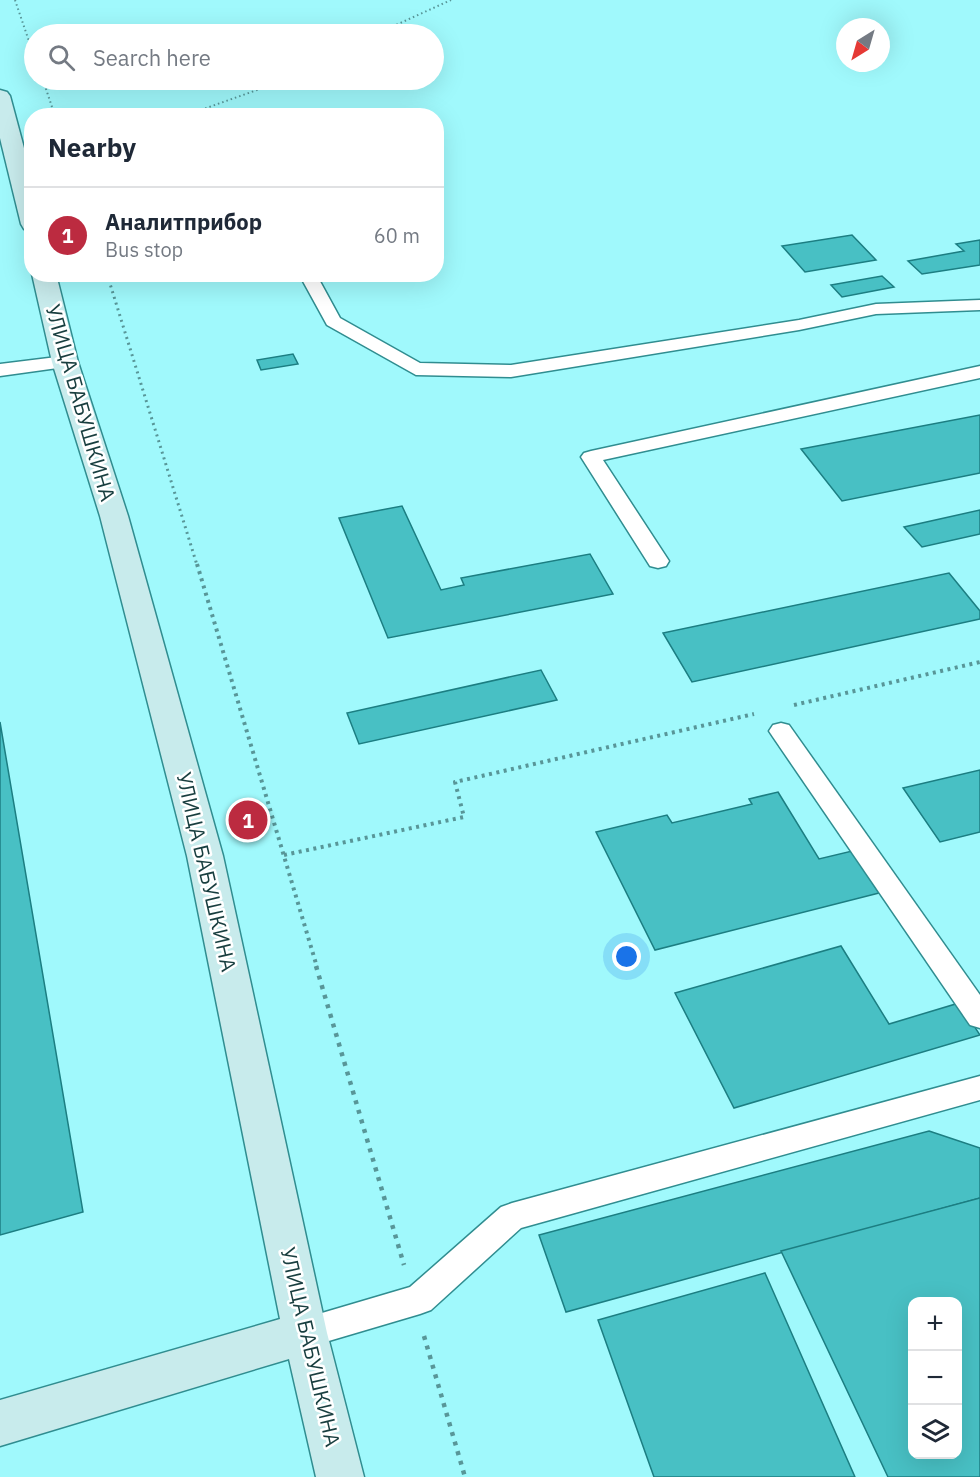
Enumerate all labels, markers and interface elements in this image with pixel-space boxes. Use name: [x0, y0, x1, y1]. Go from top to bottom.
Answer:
north arrow: [836, 18, 890, 72]
search box: [24, 24, 444, 90]
icon: search: [45, 41, 78, 74]
text: Search here: [93, 43, 211, 72]
text: Nearby: [48, 130, 136, 164]
text: Аналитприбор: [105, 207, 262, 236]
text: 1: [62, 222, 74, 249]
text: 60 m: [374, 222, 420, 249]
text: Bus stop: [105, 236, 183, 263]
street label: УЛИЦА БАБУШКИНА: [39, 301, 122, 504]
street label: УЛИЦА БАБУШКИНА: [170, 769, 244, 974]
pin: 1: [228, 798, 268, 842]
your location: [612, 942, 641, 971]
street label: УЛИЦА БАБУШКИНА: [274, 1244, 348, 1449]
map controls: [908, 1297, 962, 1459]
button: +: [908, 1297, 962, 1351]
button: −: [908, 1351, 962, 1405]
button: layers: [908, 1405, 962, 1459]

